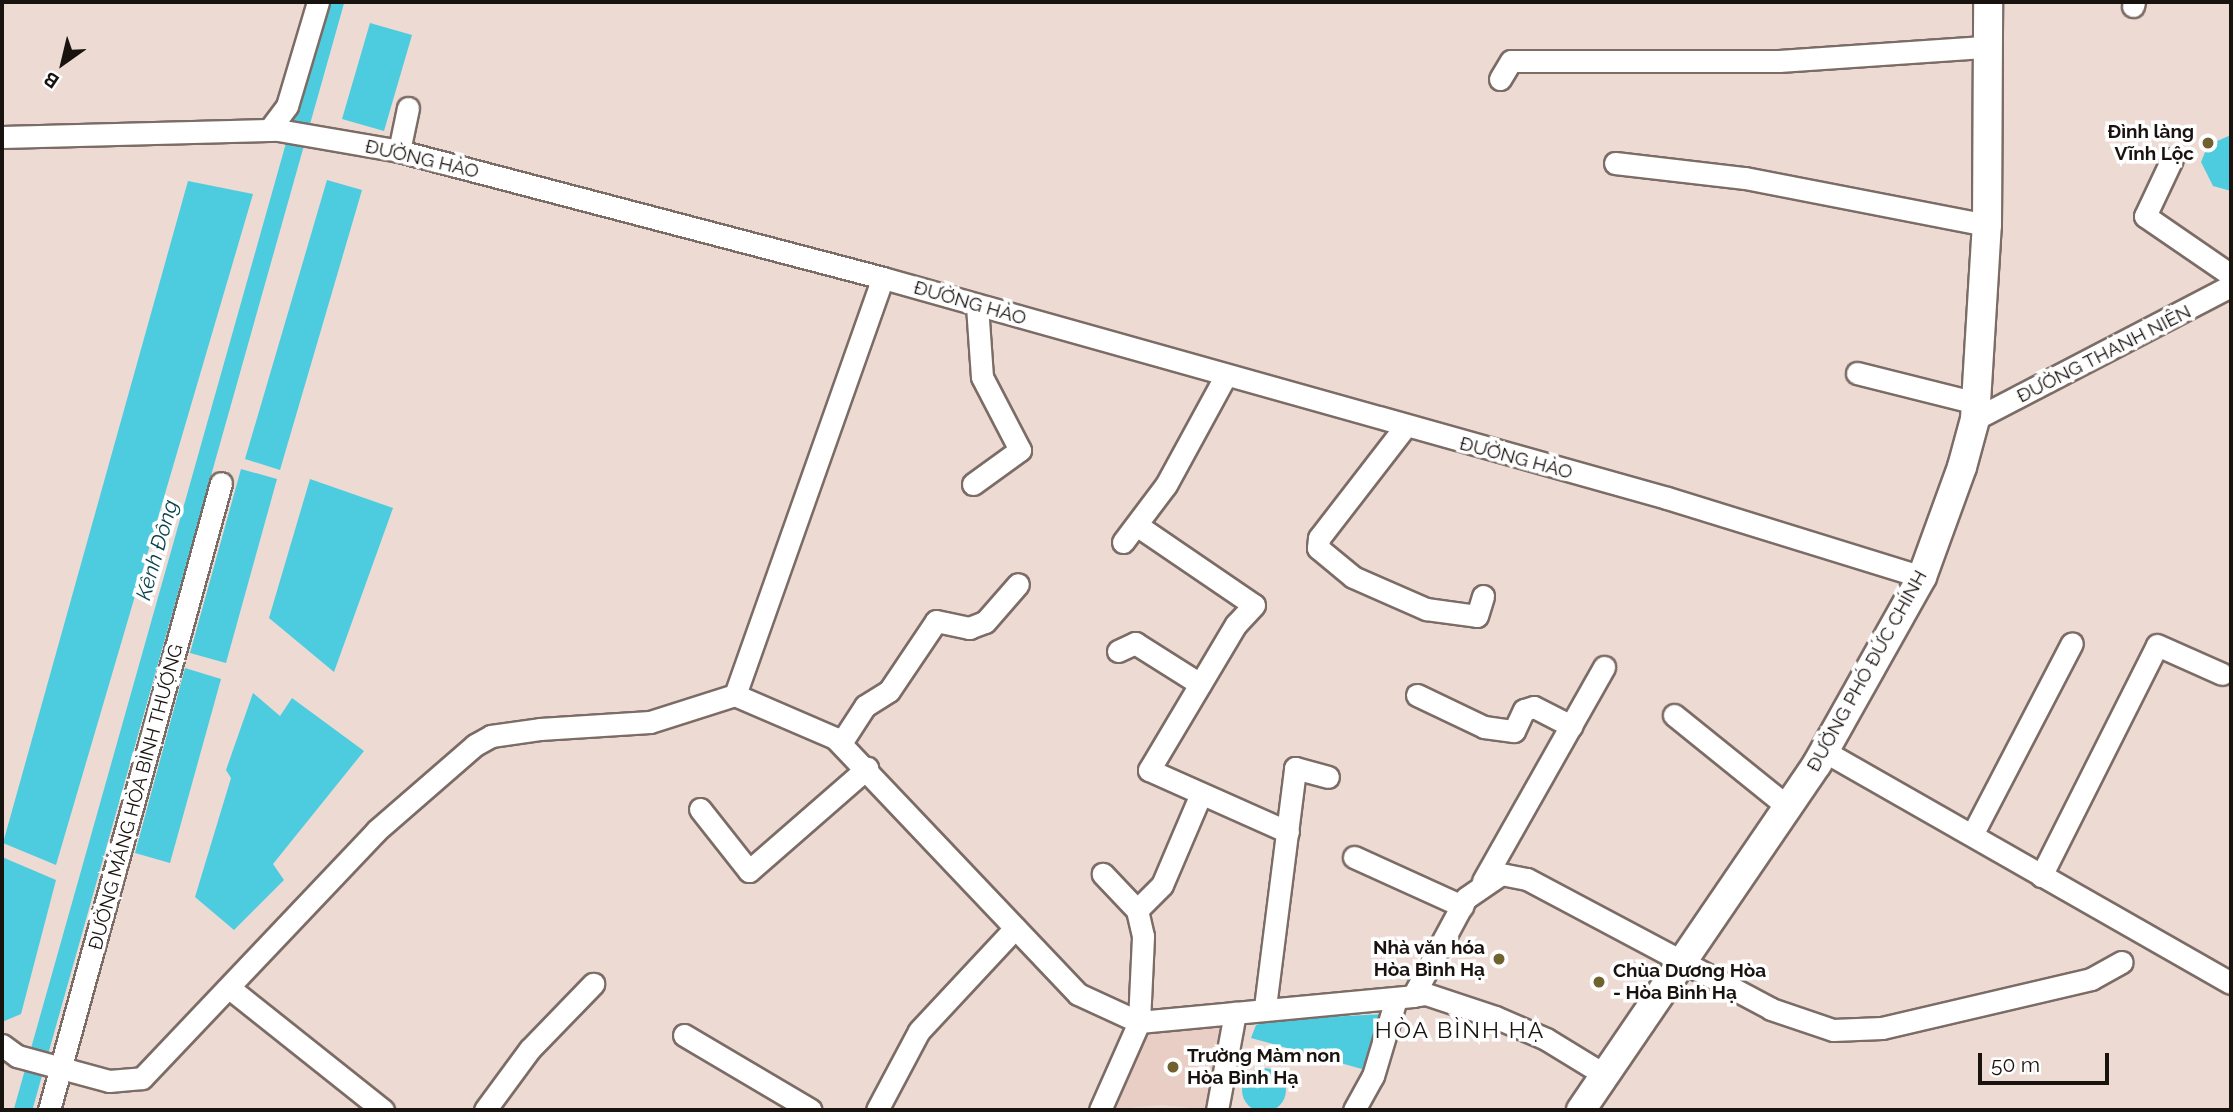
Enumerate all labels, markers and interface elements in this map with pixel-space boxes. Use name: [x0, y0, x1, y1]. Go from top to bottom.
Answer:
north arrow: [28, 28, 98, 98]
text: B: [40, 68, 63, 93]
place label: Đình làng Vĩnh Lộc: [2108, 121, 2194, 165]
street label: ĐƯỜNG HÀO: [363, 135, 481, 183]
marker: Đình làng Vĩnh Lộc: [2200, 135, 2216, 151]
street label: ĐƯỜNG HÀO: [911, 276, 1029, 330]
street label: ĐƯỜNG THANH NIÊN: [2013, 300, 2195, 408]
street label: ĐƯỜNG HÀO: [1457, 432, 1575, 484]
water label: Kênh Đông: [131, 497, 183, 603]
street label: ĐƯỜNG PHÓ ĐỨC CHÍNH: [1802, 566, 1932, 776]
street label: ĐƯỜNG MÁNG HÒA BÌNH THƯỢNG: [84, 641, 188, 953]
place label: Nhà văn hóa Hòa Bình Hạ: [1373, 937, 1485, 981]
marker: Nhà văn hóa Hòa Bình Hạ: [1491, 951, 1507, 967]
place label: Chùa Dương Hòa - Hòa Bình Hạ: [1613, 960, 1766, 1004]
marker: Chùa Dương Hòa - Hòa Bình Hạ: [1591, 974, 1607, 990]
district label: HÒA BÌNH HẠ: [1376, 1016, 1544, 1044]
scale bar: [1981, 1038, 2112, 1082]
place label: Trường Màm non Hòa Bình Hạ: [1187, 1045, 1340, 1089]
text: 50 m: [1991, 1052, 2040, 1077]
marker: Trường Màm non Hòa Bình Hạ: [1165, 1059, 1181, 1075]

